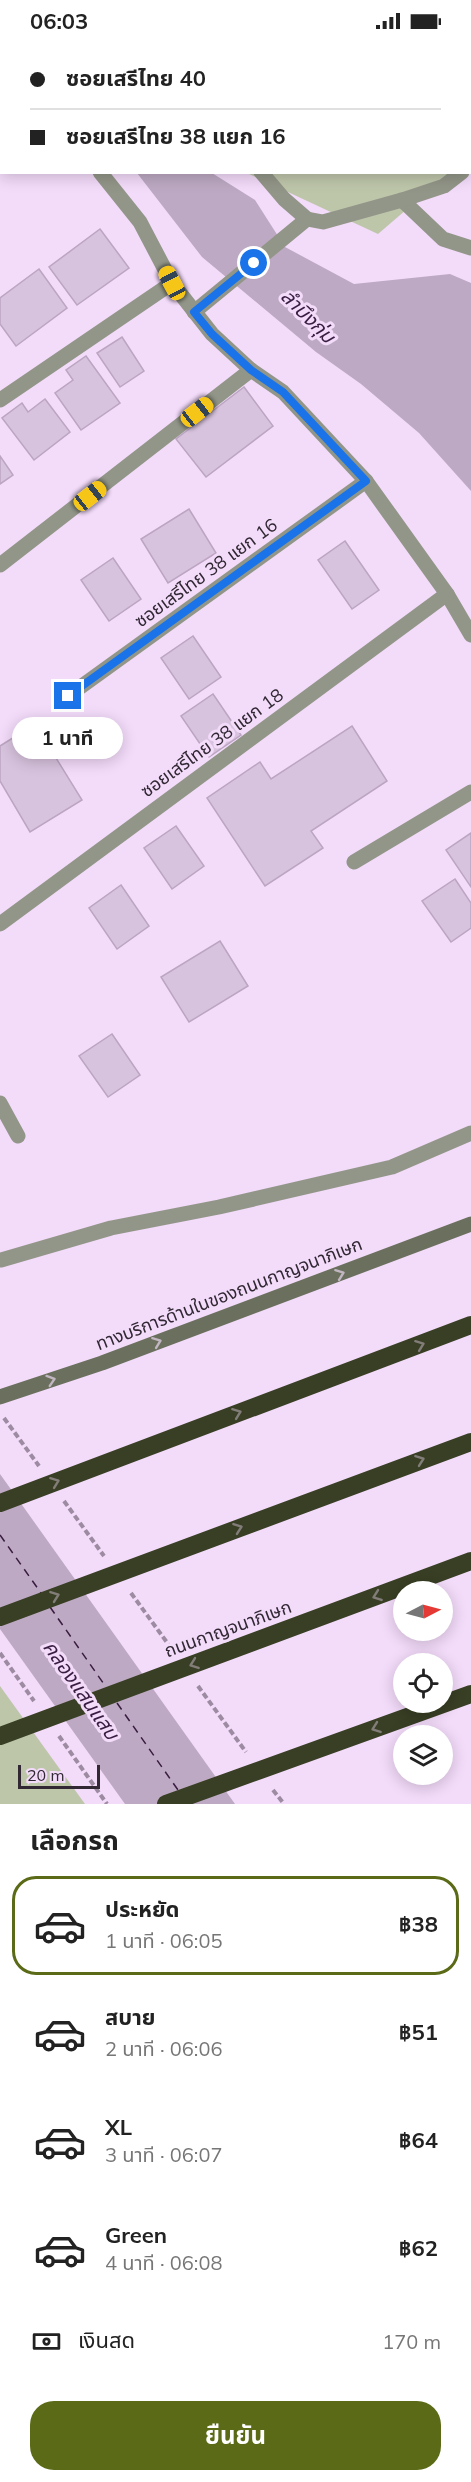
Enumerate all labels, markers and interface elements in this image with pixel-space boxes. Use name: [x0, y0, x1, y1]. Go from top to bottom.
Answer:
text: 06:03: [30, 7, 88, 35]
text: ซอยเสรีไทย 40: [66, 64, 206, 92]
text: ซอยเสรีไทย 38 แยก 16: [66, 122, 286, 150]
route start: [240, 249, 267, 276]
car: [156, 263, 188, 303]
water label: ลำบึงกุ่ม: [275, 283, 342, 350]
car: [177, 394, 217, 430]
car: [70, 478, 110, 514]
street label: ซอยเสรีไทย 38 แยก 16: [130, 513, 282, 632]
route end: [54, 682, 81, 709]
street label: ซอยเสรีไทย 38 แยก 18: [136, 683, 288, 802]
callout: 1 นาที: [13, 717, 124, 759]
text: 1 นาที: [42, 725, 93, 750]
street label: ทางบริการด้านในของถนนกาญจนาภิเษก: [92, 1232, 365, 1355]
one-way arrow: [334, 1268, 344, 1281]
one-way arrow: [151, 1337, 162, 1350]
one-way arrow: [414, 1339, 425, 1352]
one-way arrow: [45, 1375, 56, 1387]
one-way arrow: [231, 1408, 242, 1421]
one-way arrow: [415, 1455, 425, 1468]
one-way arrow: [49, 1477, 60, 1489]
one-way arrow: [232, 1523, 242, 1536]
north arrow: [393, 1581, 453, 1641]
map controls: [393, 1581, 453, 1785]
one-way arrow: [372, 1588, 383, 1601]
one-way arrow: [49, 1591, 60, 1604]
street label: ถนนกาญจนาภิเษก: [161, 1595, 295, 1662]
water label: คลองแสนแสบ: [38, 1635, 126, 1746]
button: locate: [393, 1653, 453, 1713]
one-way arrow: [189, 1657, 200, 1669]
one-way arrow: [372, 1721, 382, 1734]
button: layers: [393, 1725, 453, 1785]
scale bar: [18, 1762, 100, 1790]
text: 20 m: [27, 1765, 64, 1785]
text: เลือกรถ: [30, 1823, 119, 1857]
text: ประหยัด: [105, 1895, 180, 1923]
icon: car: [33, 1899, 87, 1953]
text: ฿38: [399, 1910, 438, 1938]
text: 1 นาที · 06:05: [105, 1928, 222, 1953]
text: สบาย: [105, 2003, 155, 2031]
icon: car: [33, 2007, 87, 2061]
text: ฿51: [399, 2018, 438, 2046]
text: 2 นาที · 06:06: [105, 2036, 222, 2061]
text: XL: [105, 2113, 132, 2141]
icon: car: [33, 2115, 87, 2169]
text: ฿64: [399, 2126, 438, 2154]
text: 3 นาที · 06:07: [105, 2142, 222, 2167]
text: Green: [105, 2221, 167, 2249]
icon: car: [33, 2223, 87, 2277]
text: ฿62: [399, 2234, 438, 2262]
text: 4 นาที · 06:08: [105, 2250, 222, 2275]
icon: cash: [30, 2325, 63, 2358]
text: เงินสด: [78, 2326, 135, 2354]
text: 170 m: [382, 2329, 441, 2354]
button: ยืนยัน: [30, 2401, 441, 2470]

